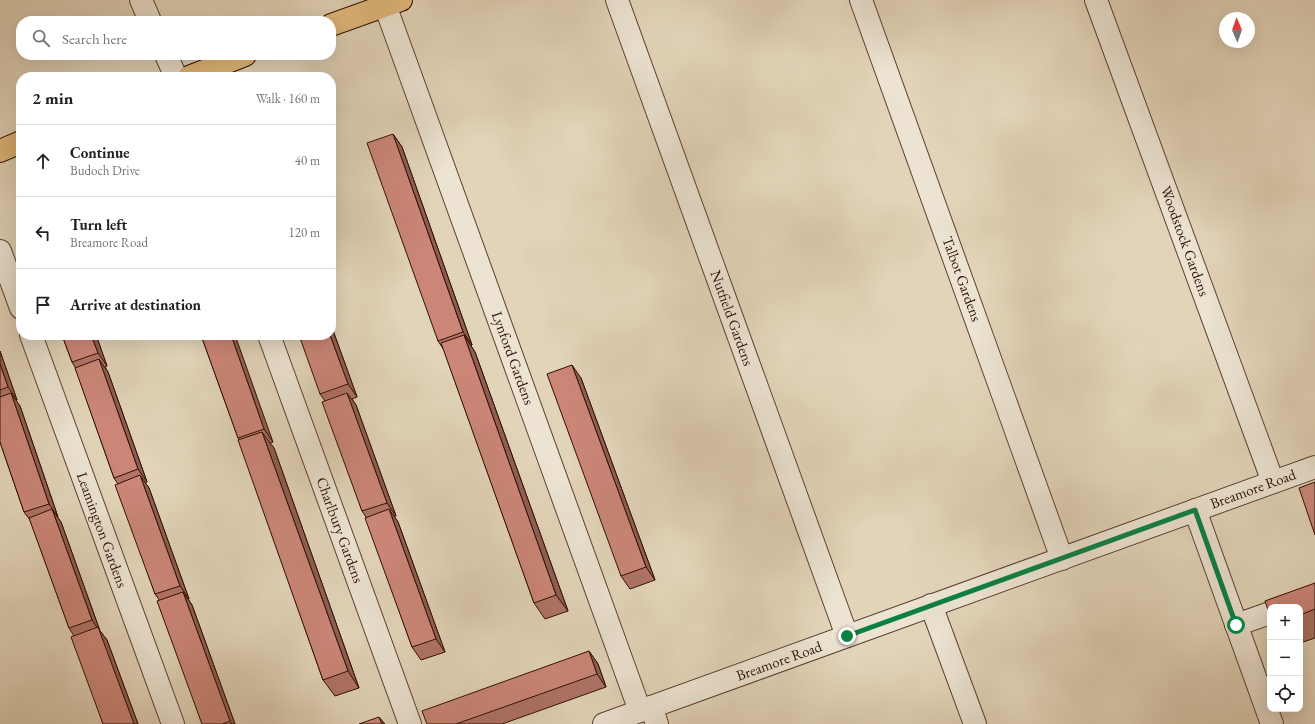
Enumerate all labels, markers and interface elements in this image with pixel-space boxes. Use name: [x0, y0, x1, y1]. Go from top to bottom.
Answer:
north arrow: [1219, 12, 1255, 48]
search box: [16, 16, 336, 60]
icon: search: [30, 27, 52, 49]
text: Search here: [62, 29, 127, 48]
text: 2 min: [32, 87, 73, 109]
text: Walk · 160 m: [256, 90, 320, 107]
text: Continue: [70, 143, 130, 162]
icon: ahead: [32, 150, 54, 172]
text: 40 m: [295, 152, 320, 169]
text: Budoch Drive: [70, 162, 140, 179]
street label: Woodstock Gardens: [1157, 183, 1214, 299]
text: Turn left: [70, 215, 127, 234]
icon: left: [32, 222, 54, 244]
text: 120 m: [289, 224, 320, 241]
text: Breamore Road: [70, 234, 148, 251]
street label: Talbot Gardens: [938, 234, 987, 324]
street label: Nutfield Gardens: [706, 267, 759, 368]
icon: arrive: [32, 294, 54, 316]
text: Arrive at destination: [70, 295, 201, 314]
street label: Lynford Gardens: [488, 309, 539, 407]
street label: Breamore Road: [1207, 464, 1299, 513]
street label: Leamington Gardens: [73, 469, 132, 590]
street label: Charlbury Gardens: [313, 474, 368, 586]
map controls: [1267, 604, 1303, 712]
button: +: [1267, 604, 1303, 640]
route start: [1227, 616, 1245, 634]
route end: [838, 627, 856, 645]
street label: Breamore Road: [733, 636, 825, 685]
button: −: [1267, 640, 1303, 676]
button: locate: [1267, 676, 1303, 712]

